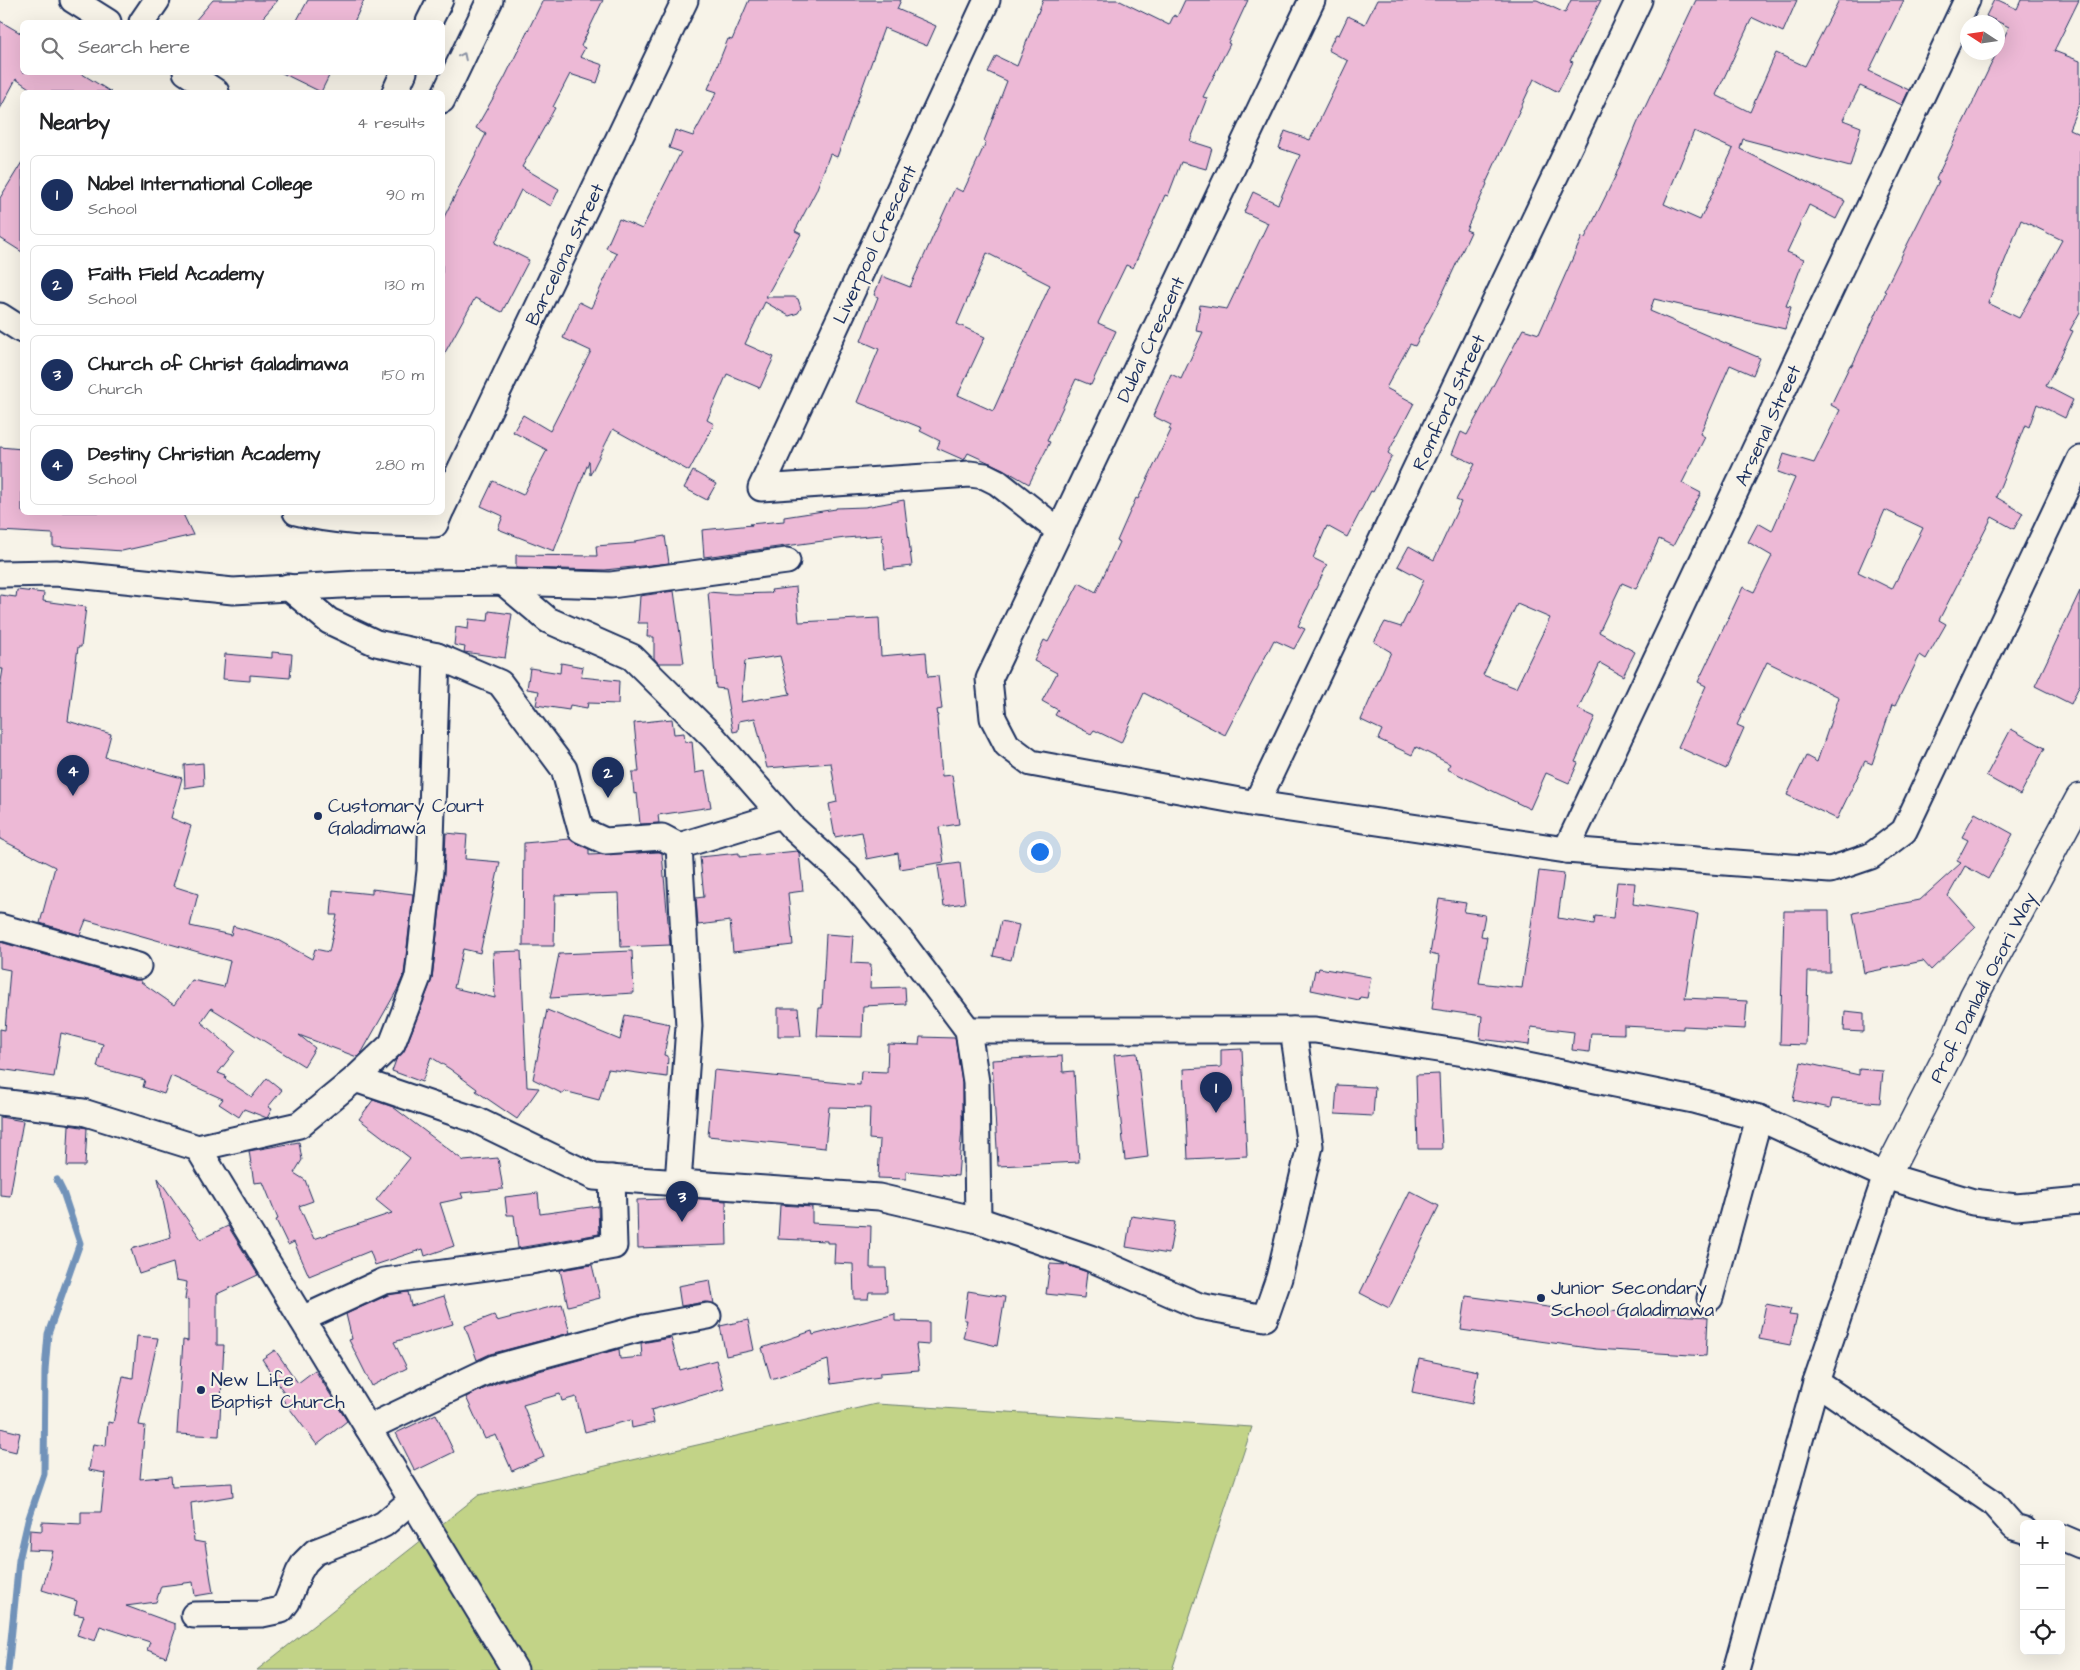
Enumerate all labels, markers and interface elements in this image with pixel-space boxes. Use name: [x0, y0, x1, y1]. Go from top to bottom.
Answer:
north arrow: [1960, 15, 2005, 60]
search box: [20, 20, 445, 75]
icon: search: [38, 34, 66, 62]
text: Search here: [78, 34, 190, 61]
one-way arrow: [457, 52, 468, 61]
text: Nearby: [40, 108, 110, 137]
text: 4 results: [357, 112, 425, 134]
street label: Liverpool Crescent: [827, 161, 924, 328]
text: Nabel International College: [88, 171, 313, 198]
street label: Barcelona Street: [519, 179, 612, 330]
text: 1: [56, 184, 58, 206]
text: 90 m: [386, 184, 424, 206]
text: School: [88, 198, 137, 220]
text: Faith Field Academy: [88, 261, 264, 288]
street label: Dubai Crescent: [1110, 272, 1192, 407]
text: 2: [52, 274, 62, 296]
text: 130 m: [385, 274, 424, 296]
text: School: [88, 288, 137, 310]
street label: Romford Street: [1406, 330, 1493, 475]
text: Church of Christ Galadimawa: [88, 351, 348, 378]
street label: Arsenal Street: [1728, 360, 1808, 491]
text: 3: [53, 364, 61, 386]
text: 150 m: [382, 364, 424, 386]
text: Church: [88, 378, 142, 400]
text: Destiny Christian Academy: [88, 441, 320, 468]
text: 4: [52, 454, 62, 476]
text: 280 m: [376, 454, 424, 476]
text: School: [88, 468, 137, 490]
pin: 4: [57, 755, 89, 796]
pin: 2: [592, 757, 624, 798]
place label: Customary Court Galadimawa: [328, 793, 484, 842]
marker: Customary Court Galadimawa: [312, 810, 324, 822]
your location: [1027, 839, 1053, 865]
street label: Prof. Danladi Osori Way: [1923, 887, 2044, 1088]
pin: 1: [1200, 1072, 1232, 1113]
pin: 3: [666, 1181, 698, 1222]
place label: Junior Secondary School Galadimawa: [1551, 1275, 1715, 1324]
marker: Junior Secondary School Galadimawa: [1535, 1292, 1547, 1304]
place label: New Life Baptist Church: [211, 1367, 345, 1416]
marker: New Life Baptist Church: [195, 1384, 207, 1396]
map controls: [2020, 1520, 2065, 1655]
button: +: [2020, 1520, 2065, 1565]
button: −: [2020, 1565, 2065, 1610]
button: locate: [2020, 1610, 2065, 1655]

